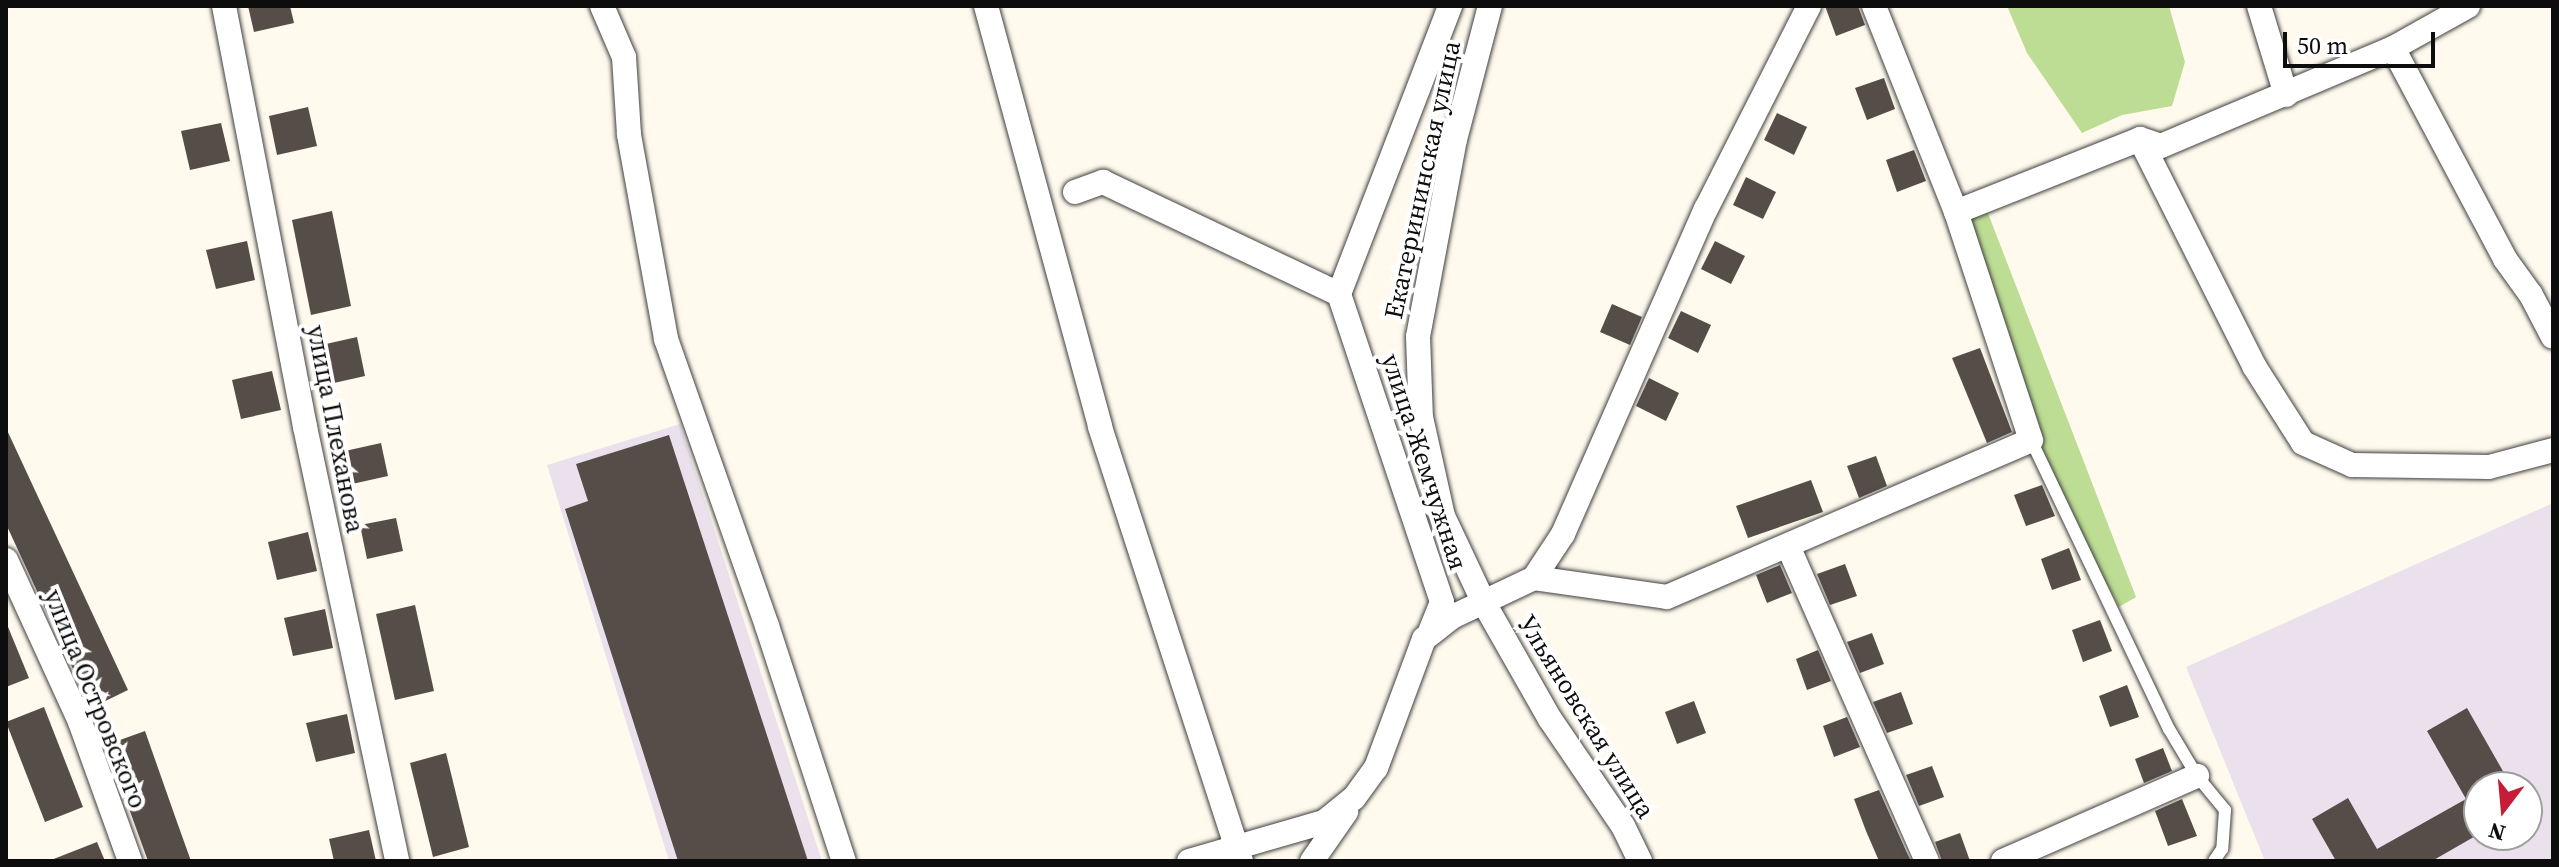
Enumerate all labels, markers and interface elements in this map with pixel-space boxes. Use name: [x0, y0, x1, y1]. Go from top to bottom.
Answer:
scale bar: [2287, 16, 2439, 66]
text: 50 m: [2297, 29, 2348, 62]
street label: Екатерининская улица: [1378, 38, 1468, 322]
street label: улица Плеханова: [300, 322, 370, 536]
street label: улица Жемчужная: [1374, 350, 1474, 574]
street label: улица Островского: [37, 585, 153, 813]
street label: Ульяновская улица: [1511, 610, 1661, 824]
north arrow: [2463, 771, 2543, 851]
text: N: [2485, 816, 2509, 849]

